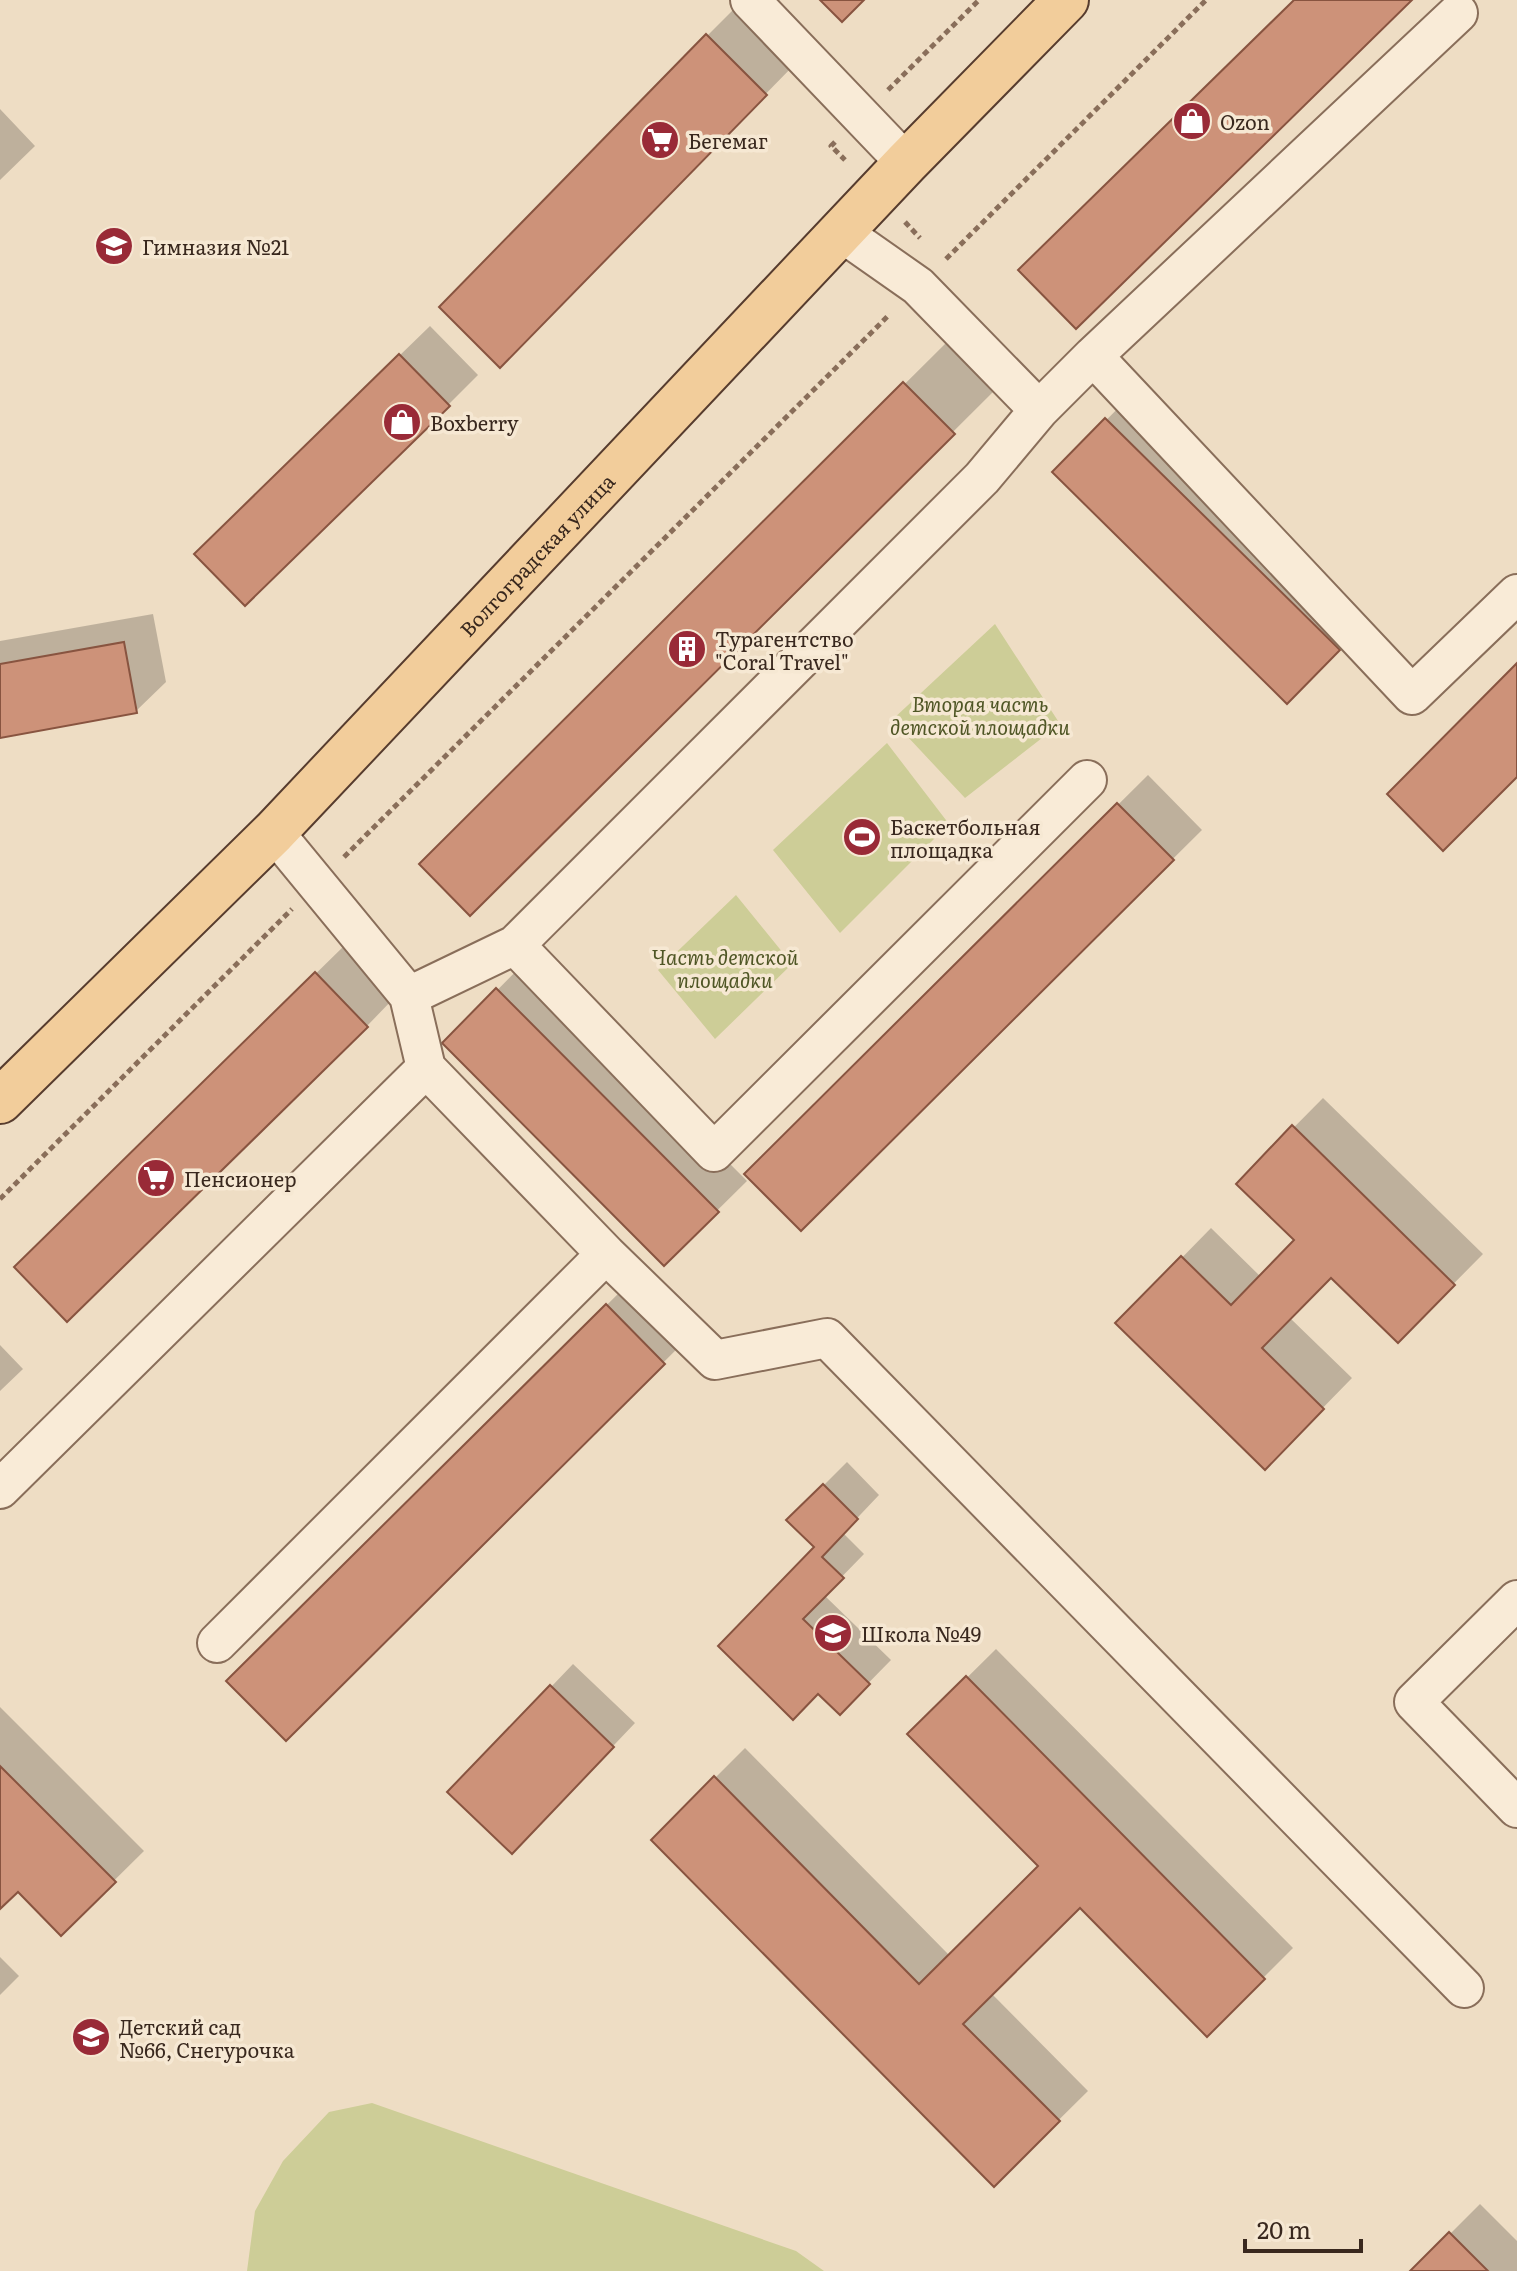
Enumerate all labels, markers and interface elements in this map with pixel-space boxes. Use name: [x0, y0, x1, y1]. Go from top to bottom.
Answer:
shop icon: Ozon: [1171, 100, 1213, 142]
place label: Ozon: [1220, 106, 1270, 136]
supermarket icon: Бегемаг: [639, 119, 681, 161]
place label: Бегемаг: [688, 125, 768, 155]
school or university icon: Гимназия №21: [93, 225, 135, 267]
place label: Гимназия №21: [142, 231, 289, 261]
shop icon: Boxberry: [381, 401, 423, 443]
place label: Boxberry: [430, 407, 519, 437]
street label: Волгоградская улица: [452, 466, 621, 643]
place label: Турагентство "Coral Travel": [715, 623, 854, 676]
building icon: Турагентство "Coral Travel": [666, 628, 708, 670]
park label: Вторая часть детской площадки: [890, 688, 1070, 741]
place label: Баскетбольная площадка: [890, 811, 1041, 864]
sports icon: Баскетбольная площадка: [841, 816, 883, 858]
park label: Часть детской площадки: [652, 941, 799, 994]
supermarket icon: Пенсионер: [135, 1157, 177, 1199]
place label: Пенсионер: [184, 1163, 297, 1193]
school or university icon: Школа №49: [812, 1612, 854, 1654]
place label: Школа №49: [861, 1618, 981, 1648]
place label: Детский сад №66, Снегурочка: [119, 2011, 295, 2064]
school or university icon: Детский сад №66, Снегурочка: [70, 2016, 112, 2058]
scale bar: [1245, 2203, 1361, 2253]
text: 20 m: [1257, 2211, 1311, 2246]

